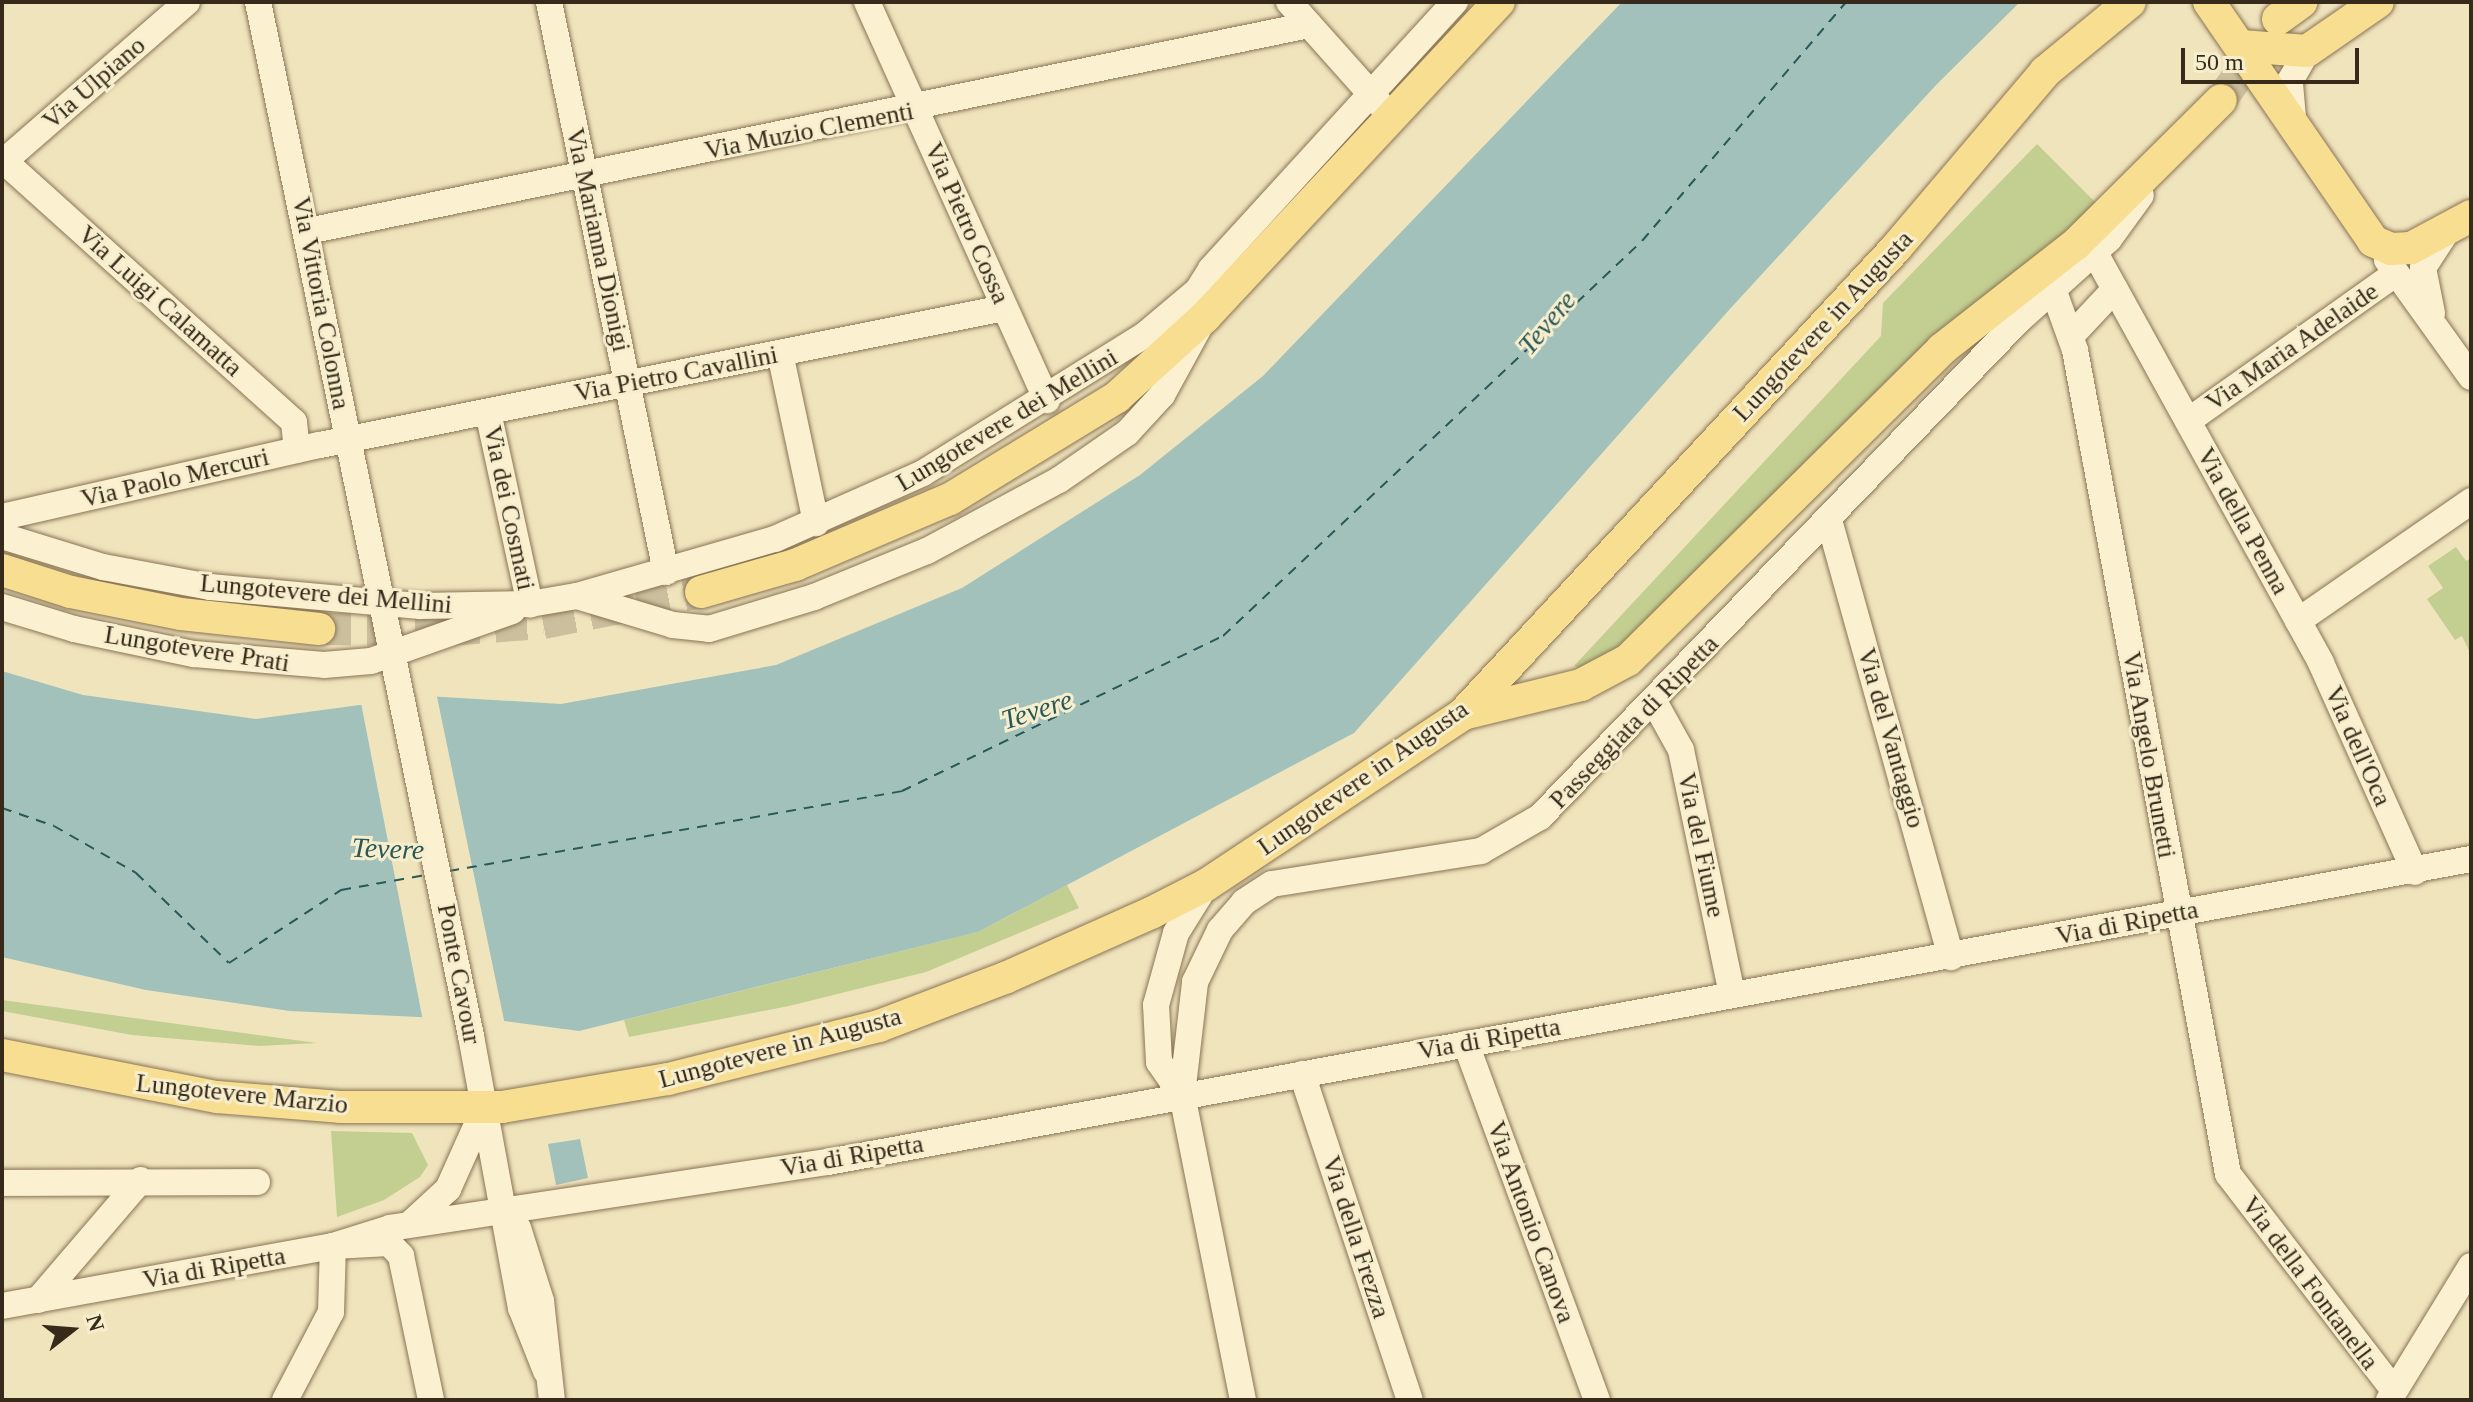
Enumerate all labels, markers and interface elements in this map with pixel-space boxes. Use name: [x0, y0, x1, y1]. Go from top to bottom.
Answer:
street label: Via Ulpiano: [36, 30, 152, 136]
scale bar: [2185, 32, 2363, 82]
text: 50 m: [2195, 49, 2244, 75]
street label: Via Muzio Clementi: [702, 95, 916, 167]
street label: Via Marianna Dionigi: [559, 125, 637, 355]
street label: Via Pietro Cossa: [918, 138, 1016, 308]
street label: Via Vittoria Colonna: [285, 194, 357, 412]
street label: Via Luigi Calamatta: [71, 219, 249, 383]
street label: Lungotevere in Augusta: [1726, 223, 1920, 429]
street label: Via Maria Adelaide: [2199, 275, 2385, 419]
water label: Tevere: [1511, 284, 1583, 362]
street label: Via Pietro Cavallini: [572, 339, 780, 409]
street label: Lungotevere dei Mellini: [891, 342, 1123, 498]
street label: Via dei Cosmati: [476, 423, 542, 593]
street label: Via Paolo Mercuri: [78, 441, 272, 515]
street label: Via della Penna: [2190, 442, 2296, 600]
street label: Lungotevere dei Mellini: [199, 567, 453, 621]
street label: Lungotevere Prati: [102, 619, 292, 679]
street label: Passeggiata di Ripetta: [1543, 629, 1725, 815]
street label: Via del Vantaggio: [1850, 644, 1932, 832]
street label: Via Angelo Brunetti: [2115, 649, 2183, 861]
street label: Via dell'Oca: [2318, 681, 2398, 811]
water label: Tevere: [997, 683, 1077, 737]
street label: Lungotevere in Augusta: [1251, 693, 1475, 863]
street label: Via del Fiume: [1670, 770, 1732, 920]
water label: Tevere: [351, 831, 425, 867]
street label: Via di Ripetta: [2053, 894, 2201, 952]
street label: Ponte Cavour: [430, 901, 488, 1047]
street label: Lungotevere in Augusta: [655, 1000, 905, 1096]
street label: Via di Ripetta: [1415, 1011, 1563, 1067]
street label: Lungotevere Marzio: [134, 1067, 350, 1121]
street label: Via Antonio Canova: [1480, 1116, 1582, 1328]
street label: Via di Ripetta: [778, 1128, 926, 1184]
street label: Via della Frezza: [1315, 1152, 1397, 1322]
street label: Via della Fontanella: [2235, 1190, 2385, 1376]
street label: Via di Ripetta: [140, 1240, 288, 1296]
north arrow: [32, 1290, 112, 1370]
text: N: [81, 1312, 110, 1334]

